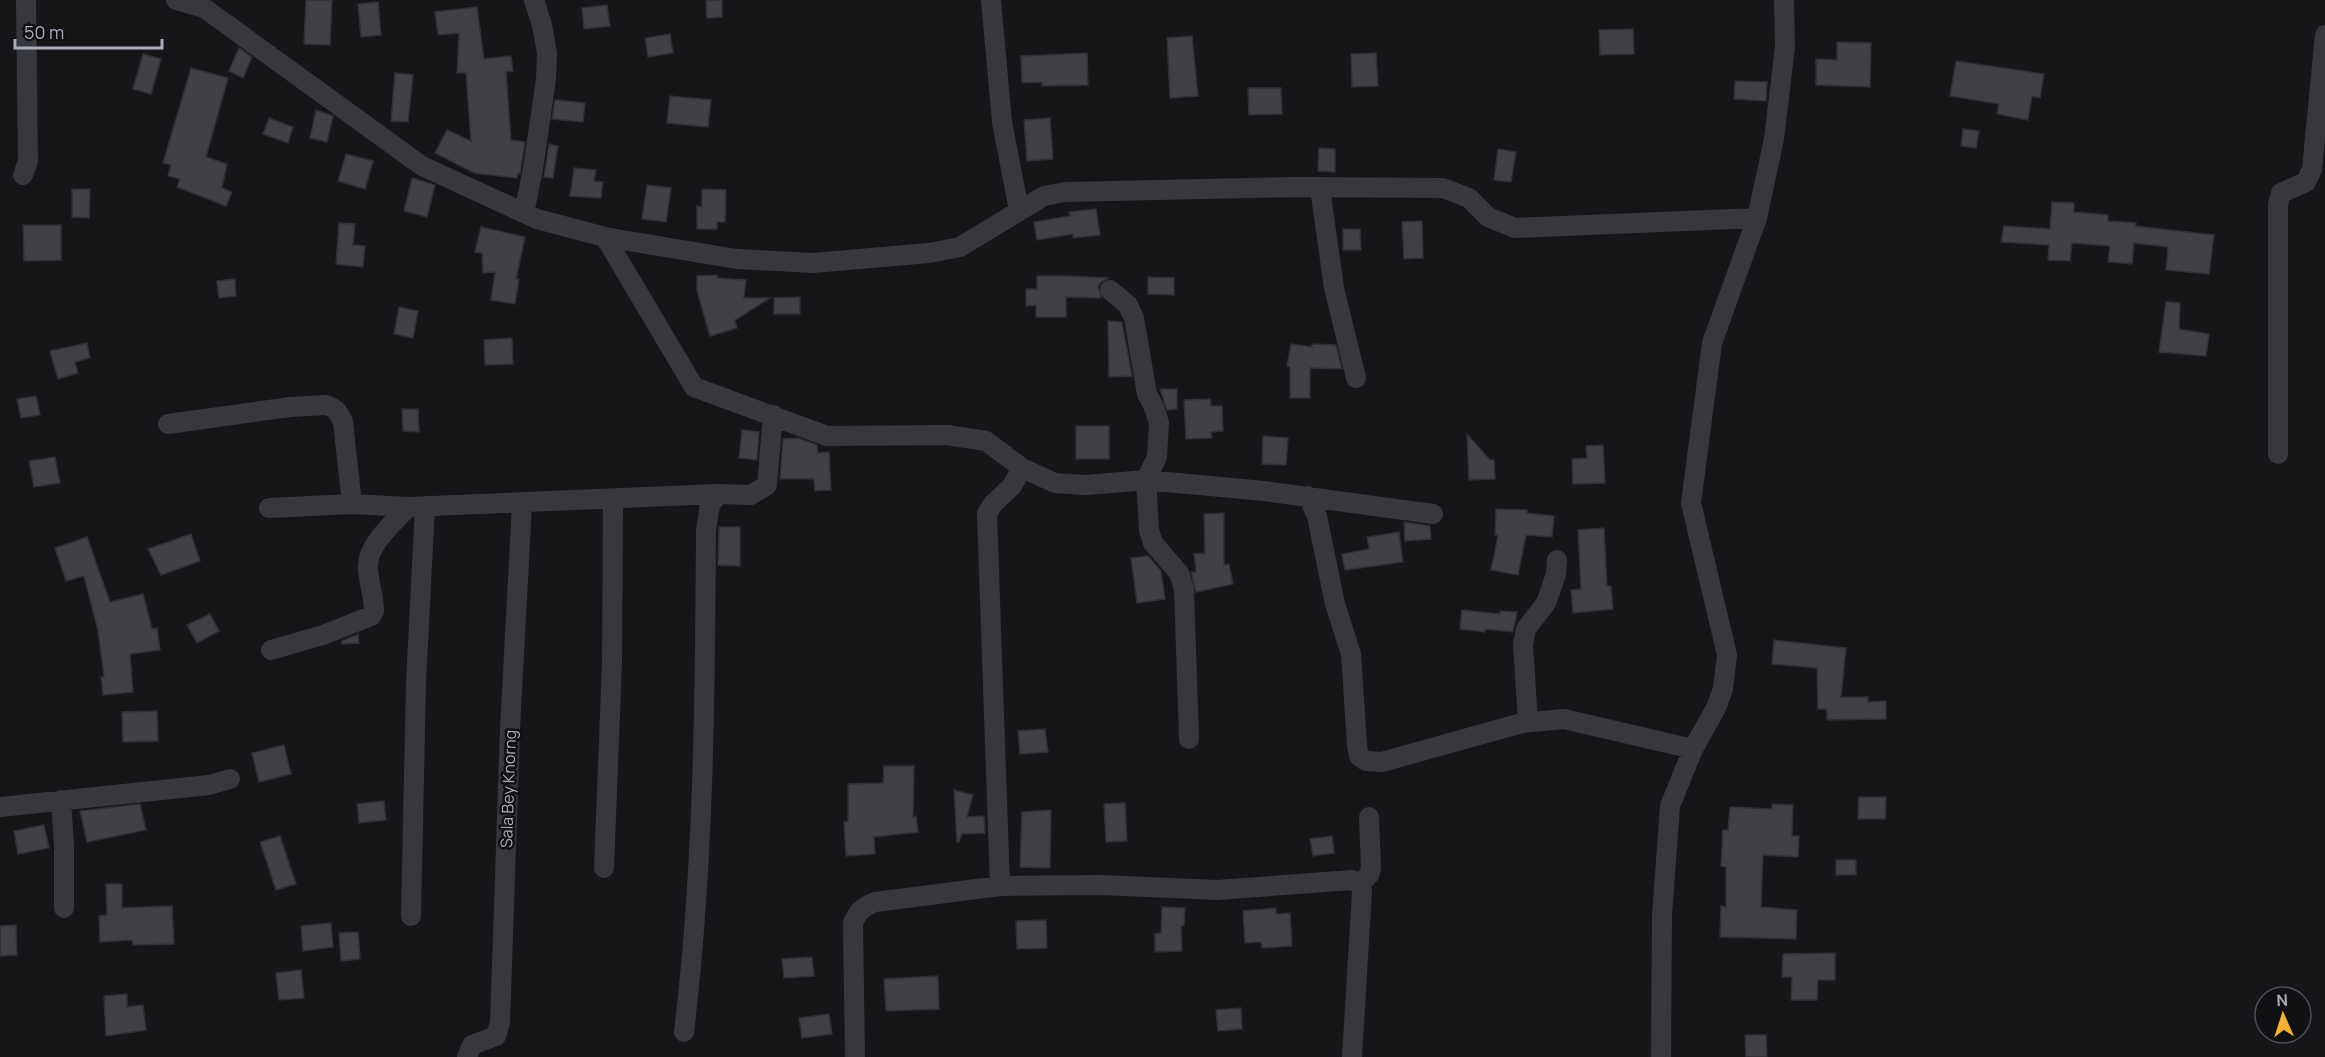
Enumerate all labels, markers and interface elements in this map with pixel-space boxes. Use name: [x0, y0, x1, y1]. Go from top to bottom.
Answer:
scale bar: [15, 12, 162, 50]
text: 50 m: [24, 20, 64, 44]
street label: Sala Bey Knorng: [495, 729, 521, 849]
north arrow: [2253, 985, 2313, 1045]
text: N: [2276, 989, 2289, 1011]

